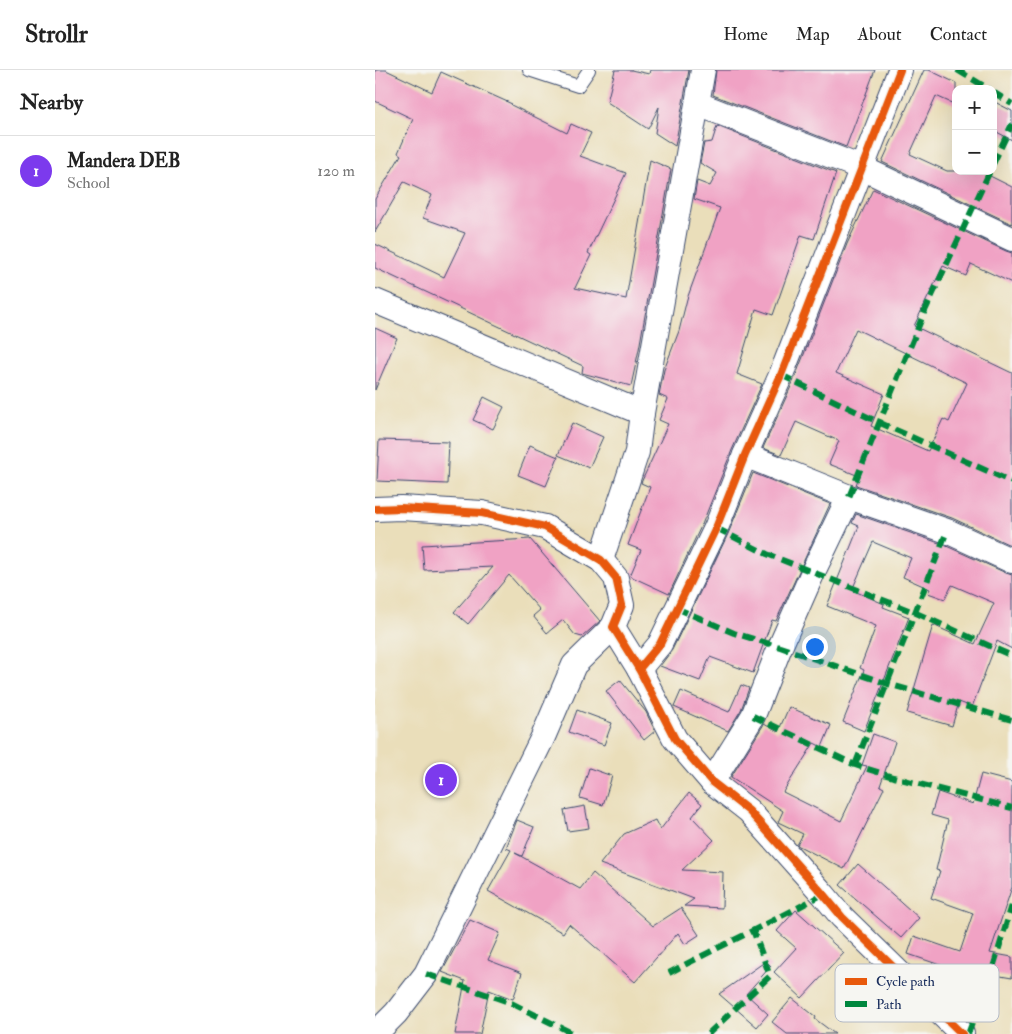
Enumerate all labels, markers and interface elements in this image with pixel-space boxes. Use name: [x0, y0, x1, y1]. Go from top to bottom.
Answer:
text: Strollr: [25, 19, 88, 50]
text: Home: [723, 23, 768, 46]
text: Map: [796, 23, 830, 46]
text: About: [858, 23, 902, 46]
text: Contact: [930, 23, 987, 46]
map controls: [952, 85, 997, 175]
button: +: [952, 85, 997, 130]
text: Nearby: [20, 89, 83, 116]
button: −: [952, 130, 997, 175]
text: Mandera DEB: [67, 149, 180, 173]
text: 1: [33, 161, 39, 181]
text: 120 m: [317, 161, 355, 181]
text: School: [67, 173, 110, 193]
your location: [802, 634, 828, 660]
pin: 1: [425, 761, 457, 799]
legend: [835, 964, 999, 1022]
text: Cycle path: [876, 973, 936, 991]
text: Path: [876, 996, 902, 1013]

